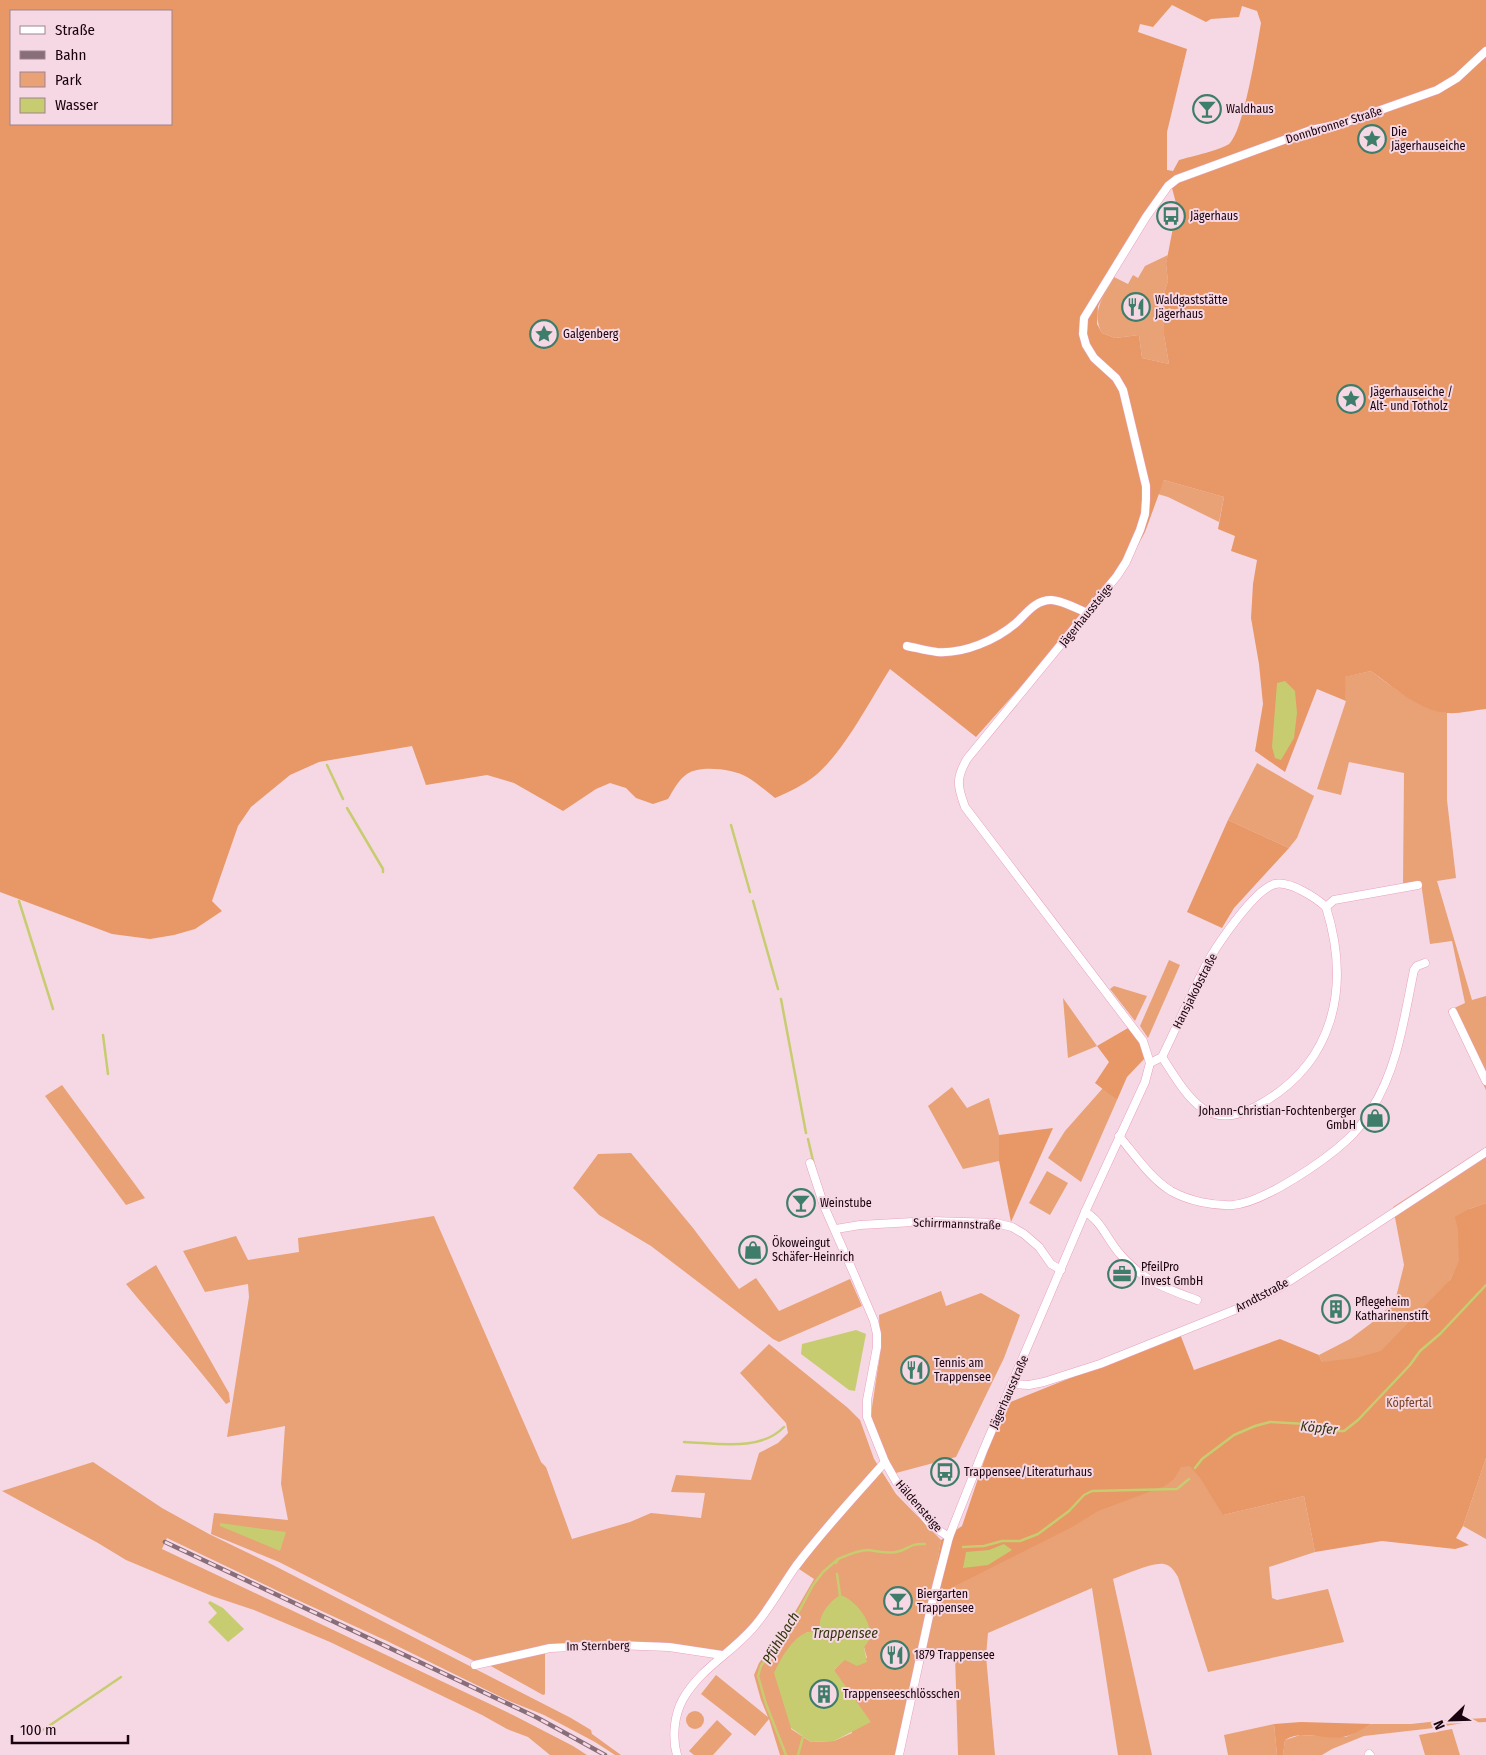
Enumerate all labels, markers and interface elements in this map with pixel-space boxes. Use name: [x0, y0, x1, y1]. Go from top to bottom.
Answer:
legend: [10, 10, 172, 125]
text: Straße: [55, 21, 95, 39]
text: Bahn: [55, 46, 86, 64]
text: Park: [55, 71, 82, 89]
bar icon: Waldhaus: [1192, 94, 1222, 124]
text: Wasser: [55, 96, 99, 114]
place label: Waldhaus: [1226, 102, 1274, 116]
street label: Donnbronner Straße: [1284, 104, 1384, 146]
place icon: Die Jägerhauseiche: [1357, 124, 1387, 154]
place label: Die Jägerhauseiche: [1391, 125, 1466, 153]
bus stop icon: Jägerhaus: [1156, 201, 1186, 231]
place label: Jägerhaus: [1190, 209, 1238, 223]
restaurant icon: Waldgaststätte Jägerhaus: [1121, 292, 1151, 322]
place label: Waldgaststätte Jägerhaus: [1155, 293, 1228, 321]
place icon: Galgenberg: [529, 319, 559, 349]
place label: Galgenberg: [563, 327, 619, 341]
place icon: Jägerhauseiche / Alt- und Totholz: [1336, 384, 1366, 414]
place label: Jägerhauseiche / Alt- und Totholz: [1370, 385, 1453, 413]
street label: Jägerhaussteige: [1056, 581, 1116, 649]
street label: Hansjakobstraße: [1170, 951, 1220, 1031]
shop icon: Johann-Christian-Fochtenberger GmbH: [1360, 1103, 1390, 1133]
place label: Johann-Christian-Fochtenberger GmbH: [1198, 1104, 1357, 1132]
bar icon: Weinstube: [786, 1188, 816, 1218]
place label: Weinstube: [820, 1196, 872, 1210]
street label: Schirrmannstraße: [913, 1215, 1001, 1233]
place label: Ökoweingut Schäfer-Heinrich: [772, 1234, 854, 1264]
shop icon: Ökoweingut Schäfer-Heinrich: [738, 1235, 768, 1265]
office icon: PfeilPro Invest GmbH: [1107, 1259, 1137, 1289]
place label: PfeilPro Invest GmbH: [1141, 1260, 1203, 1288]
street label: Arndtstraße: [1233, 1275, 1291, 1315]
building icon: Pflegeheim Katharinenstift: [1321, 1294, 1351, 1324]
place label: Pflegeheim Katharinenstift: [1355, 1295, 1429, 1323]
street label: Jägerhausstraße: [987, 1353, 1032, 1431]
restaurant icon: Tennis am Trappensee: [900, 1355, 930, 1385]
place label: Tennis am Trappensee: [934, 1356, 991, 1384]
park label: Köpfertal: [1386, 1396, 1432, 1410]
water label: Köpfer: [1299, 1418, 1340, 1439]
bus stop icon: Trappensee/Literaturhaus: [930, 1457, 960, 1487]
place label: Trappensee/Literaturhaus: [964, 1465, 1092, 1479]
street label: Häldensteige: [893, 1477, 945, 1535]
bar icon: Biergarten Trappensee: [883, 1586, 913, 1616]
place label: Biergarten Trappensee: [917, 1587, 974, 1615]
water label: Pfühlbach: [759, 1609, 803, 1667]
water label: Trappensee: [812, 1625, 878, 1642]
street label: Im Sternberg: [566, 1638, 630, 1654]
restaurant icon: 1879 Trappensee: [880, 1640, 910, 1670]
place label: 1879 Trappensee: [914, 1648, 995, 1662]
building icon: Trappenseeschlösschen: [809, 1679, 839, 1709]
place label: Trappenseeschlösschen: [843, 1687, 960, 1701]
north arrow: [1426, 1695, 1476, 1745]
scale bar: [12, 1712, 129, 1744]
text: N: [1430, 1718, 1449, 1732]
text: 100 m: [20, 1721, 57, 1739]

